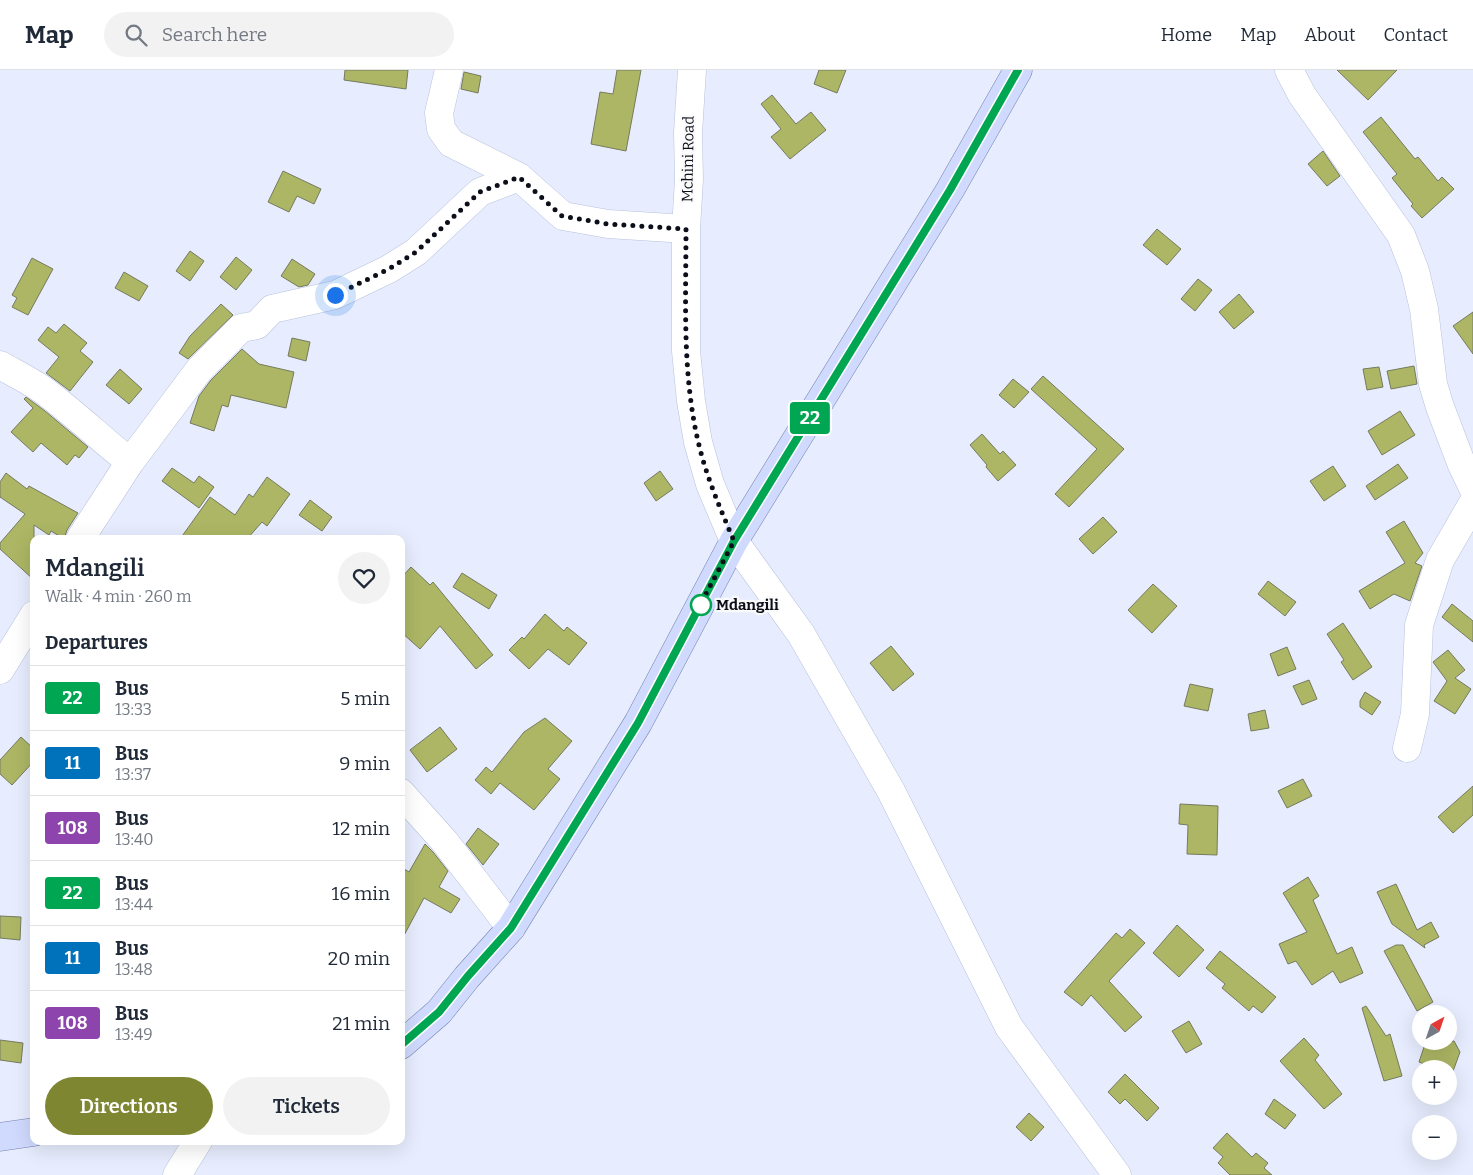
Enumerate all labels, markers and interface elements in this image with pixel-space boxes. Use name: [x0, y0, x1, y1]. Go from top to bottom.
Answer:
search box: [104, 12, 454, 57]
text: Map: [25, 21, 74, 49]
icon: search: [122, 21, 150, 49]
text: Search here: [162, 23, 267, 46]
text: Home: [1161, 24, 1212, 46]
text: Map: [1240, 24, 1276, 46]
text: About: [1304, 24, 1355, 46]
text: Contact: [1383, 24, 1448, 46]
street label: Mchini Road: [678, 115, 698, 202]
your location: [323, 283, 348, 308]
line badge: 22: [788, 402, 832, 434]
text: 22: [800, 407, 820, 429]
button: heart: [338, 552, 390, 604]
text: Mdangili: [45, 554, 144, 582]
text: Walk · 4 min · 260 m: [45, 587, 192, 606]
marker: Mdangili: [690, 594, 712, 616]
place label: Mdangili: [716, 596, 779, 614]
text: Departures: [45, 631, 148, 654]
text: Bus: [115, 677, 149, 700]
text: 22: [62, 687, 83, 709]
text: 5 min: [340, 687, 390, 710]
text: 13:33: [115, 700, 152, 719]
text: Bus: [115, 742, 149, 765]
text: 11: [65, 752, 80, 774]
text: 9 min: [339, 752, 390, 775]
text: 13:37: [115, 765, 151, 784]
text: Bus: [115, 807, 149, 830]
text: 108: [57, 817, 88, 839]
text: 12 min: [332, 817, 390, 840]
text: 13:40: [115, 830, 154, 849]
text: Bus: [115, 872, 149, 895]
text: 22: [62, 882, 83, 904]
text: 16 min: [332, 882, 390, 905]
text: 13:44: [115, 895, 153, 914]
text: Bus: [115, 937, 149, 960]
text: 11: [65, 947, 80, 969]
text: 20 min: [328, 947, 390, 970]
text: 13:48: [115, 960, 153, 979]
text: Bus: [115, 1002, 149, 1025]
north arrow: [1412, 1005, 1458, 1050]
map controls: [1412, 1005, 1457, 1160]
text: 108: [57, 1012, 88, 1034]
text: 21 min: [332, 1012, 390, 1035]
text: 13:49: [115, 1025, 153, 1044]
button: +: [1412, 1060, 1457, 1105]
button: Directions: [45, 1077, 213, 1135]
button: Tickets: [223, 1077, 390, 1135]
button: −: [1412, 1115, 1457, 1160]

